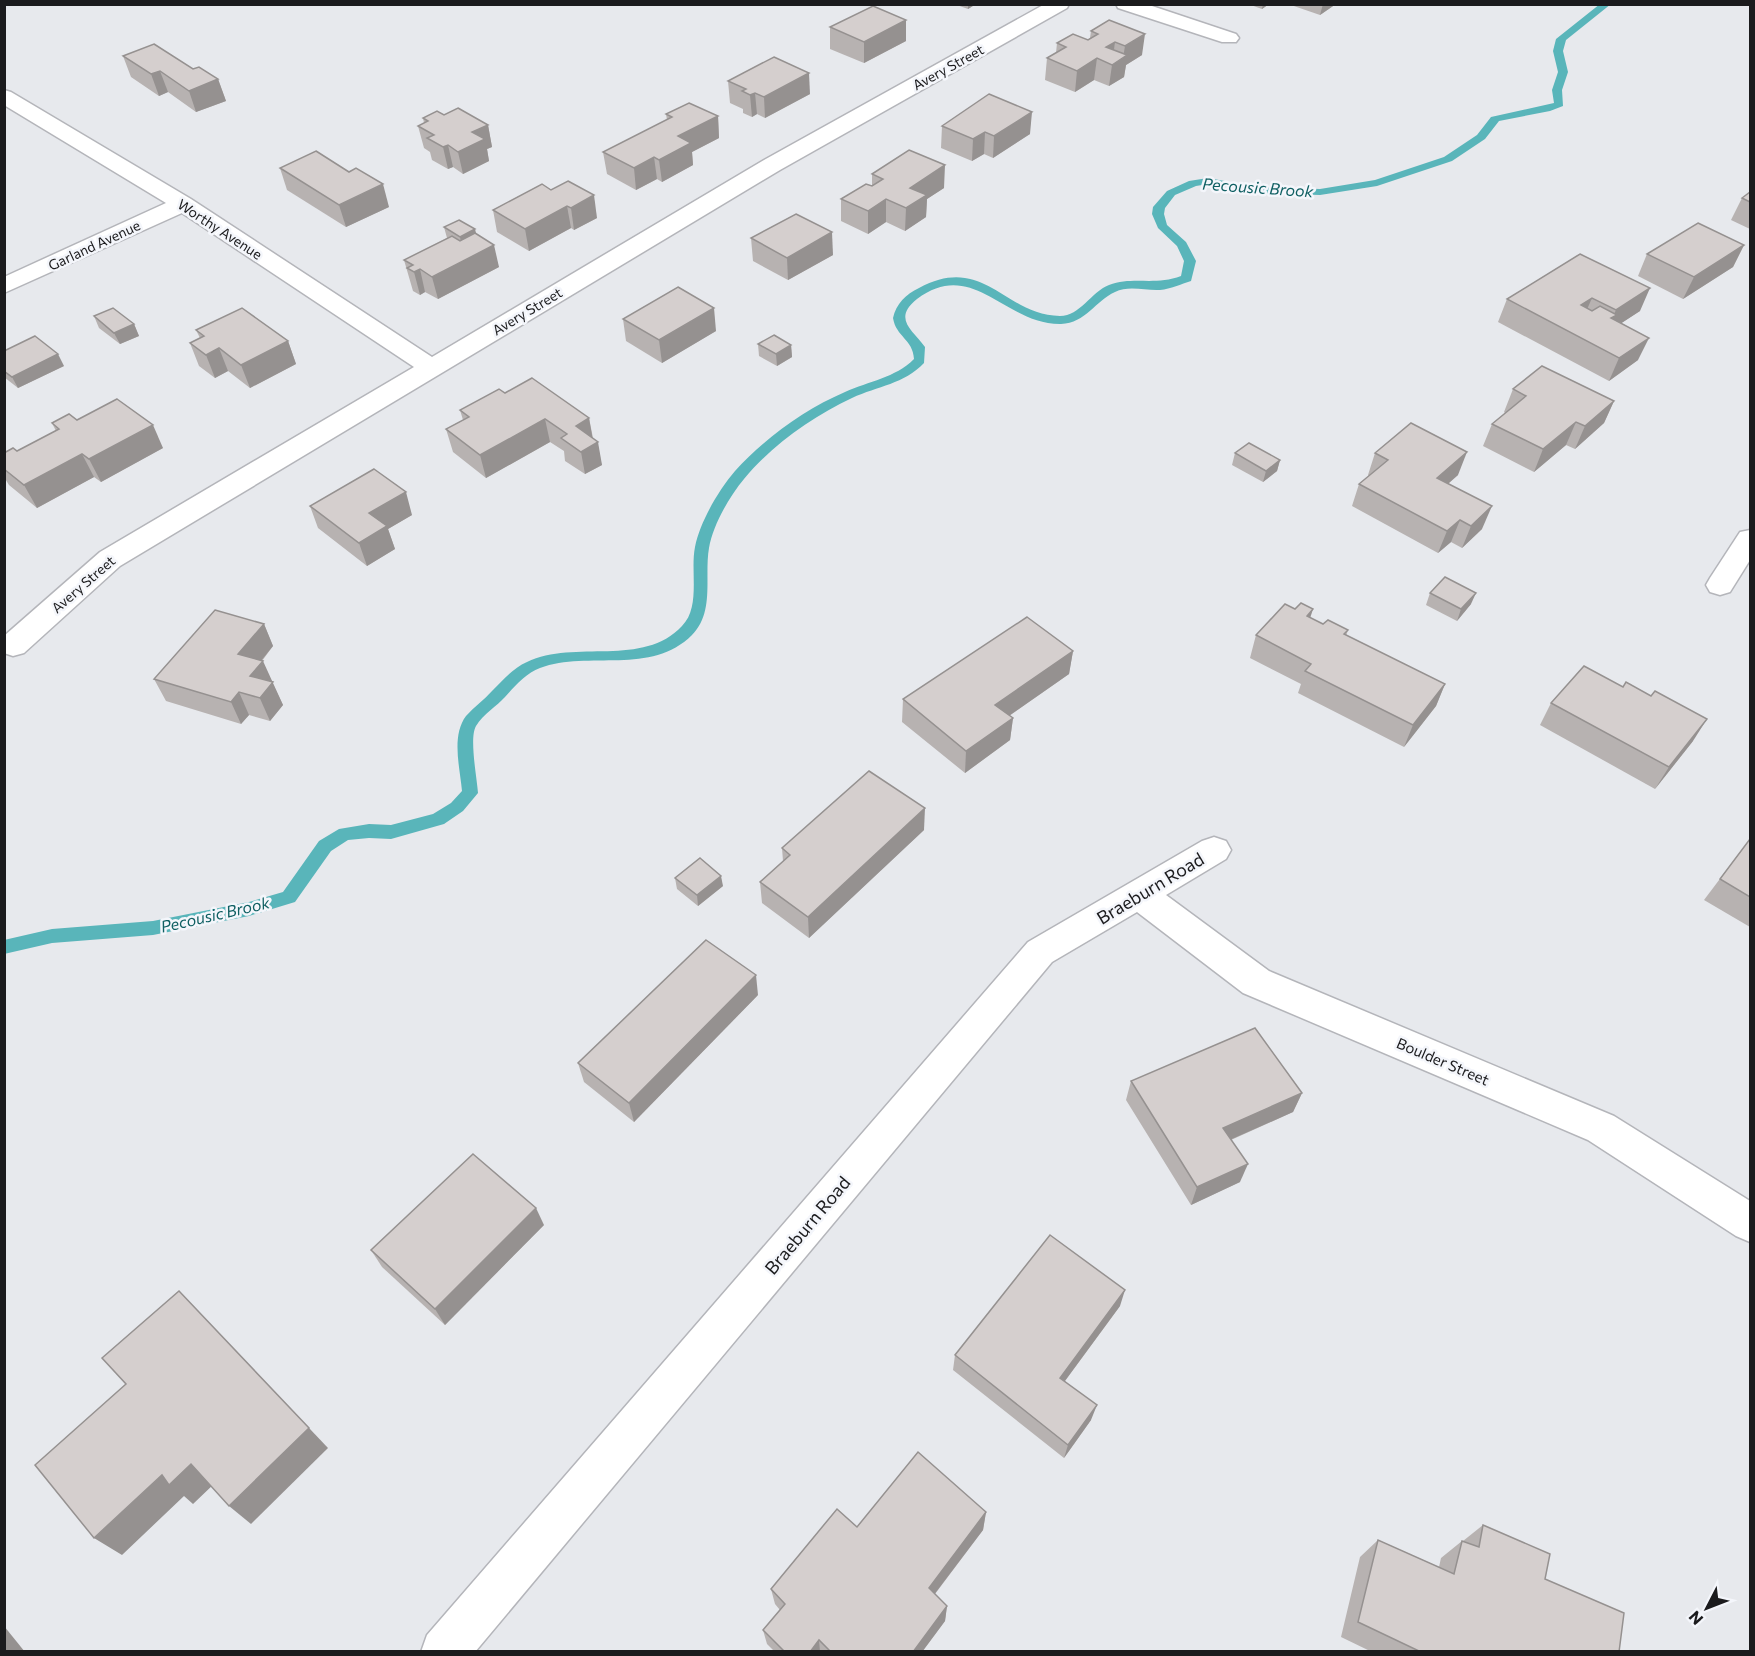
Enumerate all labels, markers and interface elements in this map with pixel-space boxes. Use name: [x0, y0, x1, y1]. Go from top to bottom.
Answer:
street label: Avery Street: [910, 40, 987, 93]
water label: Pecousic Brook: [1202, 174, 1314, 200]
street label: Worthy Avenue: [174, 195, 266, 263]
street label: Garland Avenue: [45, 216, 143, 274]
street label: Avery Street: [489, 283, 565, 339]
street label: Avery Street: [48, 552, 118, 616]
street label: Braeburn Road: [1092, 847, 1208, 929]
water label: Pecousic Brook: [159, 892, 272, 936]
street label: Boulder Street: [1394, 1033, 1492, 1089]
street label: Braeburn Road: [760, 1171, 854, 1279]
north arrow: [1677, 1578, 1737, 1638]
text: N: [1684, 1608, 1707, 1629]

